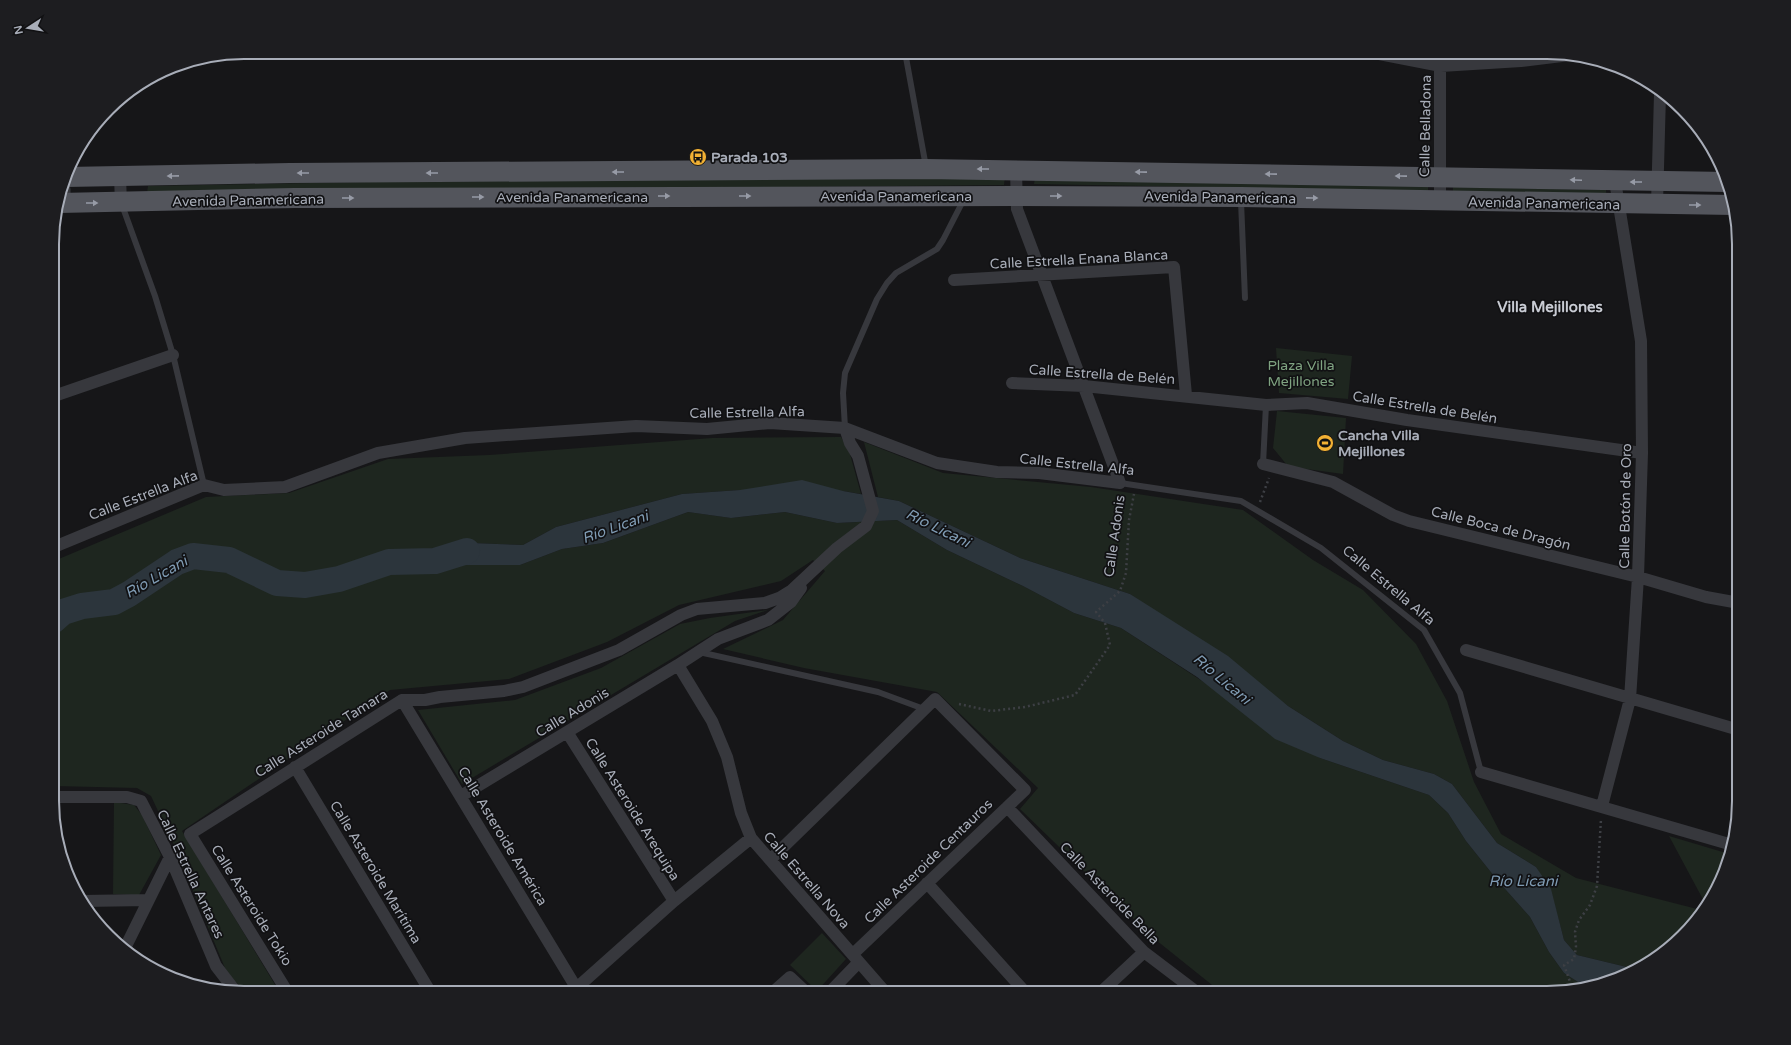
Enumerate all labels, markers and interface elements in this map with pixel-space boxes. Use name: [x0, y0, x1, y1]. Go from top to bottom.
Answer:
north arrow: [8, 8, 48, 48]
text: N: [11, 24, 26, 36]
street label: Calle Belladona: [1416, 75, 1435, 177]
bus stop icon: Parada 103: [688, 147, 708, 167]
place label: Parada 103: [711, 149, 788, 166]
one-way arrow: [977, 166, 989, 173]
one-way arrow: [611, 169, 624, 175]
one-way arrow: [1134, 169, 1147, 175]
one-way arrow: [296, 170, 309, 176]
one-way arrow: [425, 170, 438, 176]
one-way arrow: [1264, 171, 1277, 177]
one-way arrow: [167, 172, 179, 179]
one-way arrow: [1394, 173, 1407, 179]
one-way arrow: [1570, 177, 1582, 184]
one-way arrow: [1629, 179, 1642, 185]
street label: Avenida Panamericana: [820, 188, 972, 205]
street label: Avenida Panamericana: [1144, 188, 1296, 207]
street label: Avenida Panamericana: [496, 189, 648, 206]
street label: Avenida Panamericana: [172, 191, 324, 210]
one-way arrow: [658, 193, 671, 199]
one-way arrow: [739, 193, 752, 199]
one-way arrow: [1050, 193, 1063, 199]
one-way arrow: [472, 194, 485, 200]
street label: Avenida Panamericana: [1468, 194, 1620, 213]
one-way arrow: [342, 195, 355, 201]
one-way arrow: [1306, 195, 1319, 201]
one-way arrow: [86, 200, 99, 206]
one-way arrow: [1689, 202, 1702, 208]
street label: Calle Estrella Enana Blanca: [989, 246, 1169, 273]
district label: Villa Mejillones: [1497, 298, 1603, 317]
park label: Plaza Villa Mejillones: [1267, 357, 1335, 390]
street label: Calle Estrella de Belén: [1028, 361, 1176, 388]
street label: Calle Estrella de Belén: [1351, 388, 1499, 427]
street label: Calle Estrella Alfa: [689, 403, 805, 422]
place label: Cancha Villa Mejillones: [1338, 427, 1420, 460]
sports icon: Cancha Villa Mejillones: [1315, 433, 1335, 453]
street label: Calle Botón de Oro: [1616, 443, 1635, 569]
street label: Calle Estrella Alfa: [1019, 450, 1135, 479]
street label: Calle Estrella Alfa: [86, 467, 200, 524]
street label: Calle Adonis: [1100, 494, 1129, 578]
street label: Calle Boca de Dragón: [1429, 503, 1572, 554]
water label: Río Licani: [903, 505, 975, 552]
water label: Río Licani: [579, 506, 653, 547]
street label: Calle Estrella Alfa: [1339, 542, 1438, 629]
water label: Río Licani: [122, 551, 192, 602]
water label: Río Licani: [1190, 650, 1256, 710]
street label: Calle Adonis: [533, 684, 612, 741]
street label: Calle Asteroide Tamara: [252, 686, 391, 781]
street label: Calle Asteroide Arequipa: [582, 735, 683, 884]
street label: Calle Asteroide América: [454, 764, 551, 909]
street label: Calle Asteroide Centauros: [861, 795, 996, 927]
street label: Calle Asteroide Marítima: [326, 798, 425, 947]
street label: Calle Estrella Antares: [153, 807, 228, 942]
street label: Calle Estrella Nova: [760, 828, 853, 932]
street label: Calle Asteroide Bella: [1056, 838, 1163, 948]
street label: Calle Asteroide Tokio: [207, 842, 296, 969]
water label: Río Licani: [1488, 872, 1560, 890]

